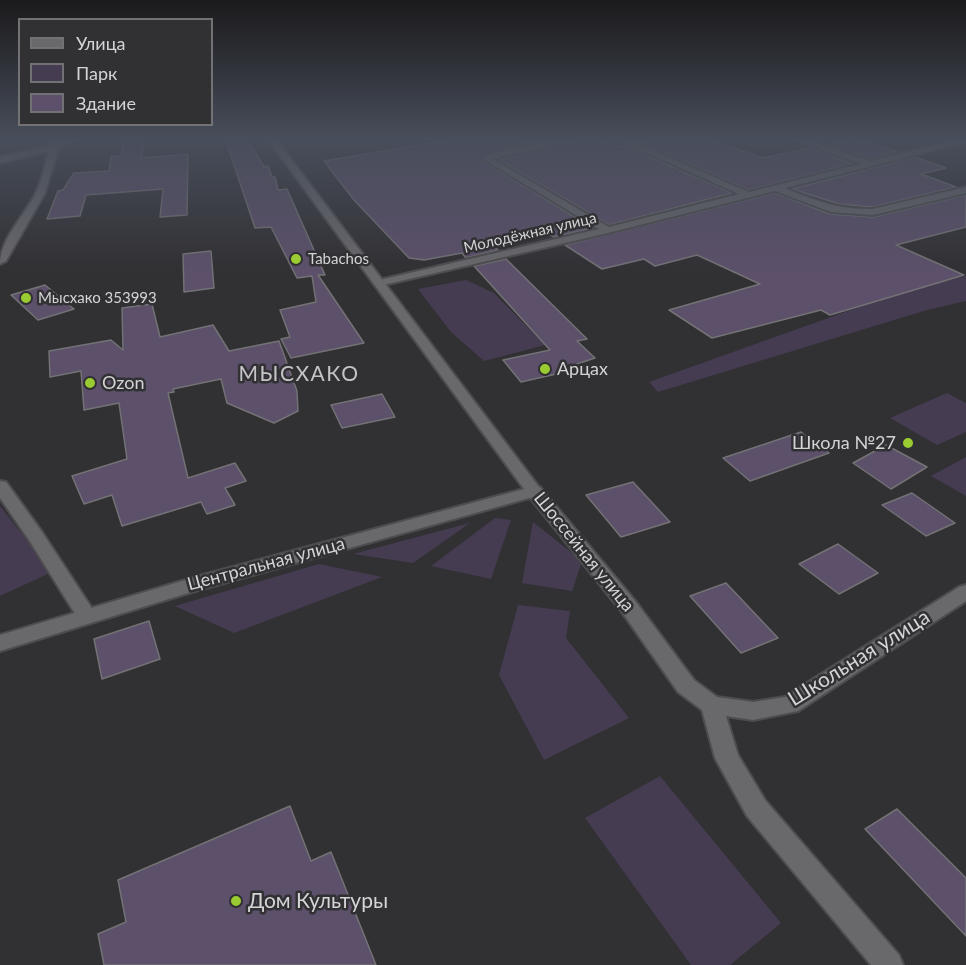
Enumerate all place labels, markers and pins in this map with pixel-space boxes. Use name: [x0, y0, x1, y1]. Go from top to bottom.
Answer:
place label: Tabachos: [308, 250, 369, 268]
marker: Tabachos: [289, 252, 303, 266]
place label: Мысхако 353993: [38, 289, 157, 307]
marker: Мысхако 353993: [19, 291, 33, 305]
place label: Арцах: [557, 358, 608, 380]
marker: Арцах: [538, 362, 552, 376]
place label: Ozon: [102, 372, 144, 394]
marker: Ozon: [83, 376, 97, 390]
place label: Школа №27: [792, 432, 896, 454]
marker: Школа №27: [901, 436, 915, 450]
place label: Дом Культуры: [248, 888, 388, 914]
marker: Дом Культуры: [229, 894, 243, 908]

